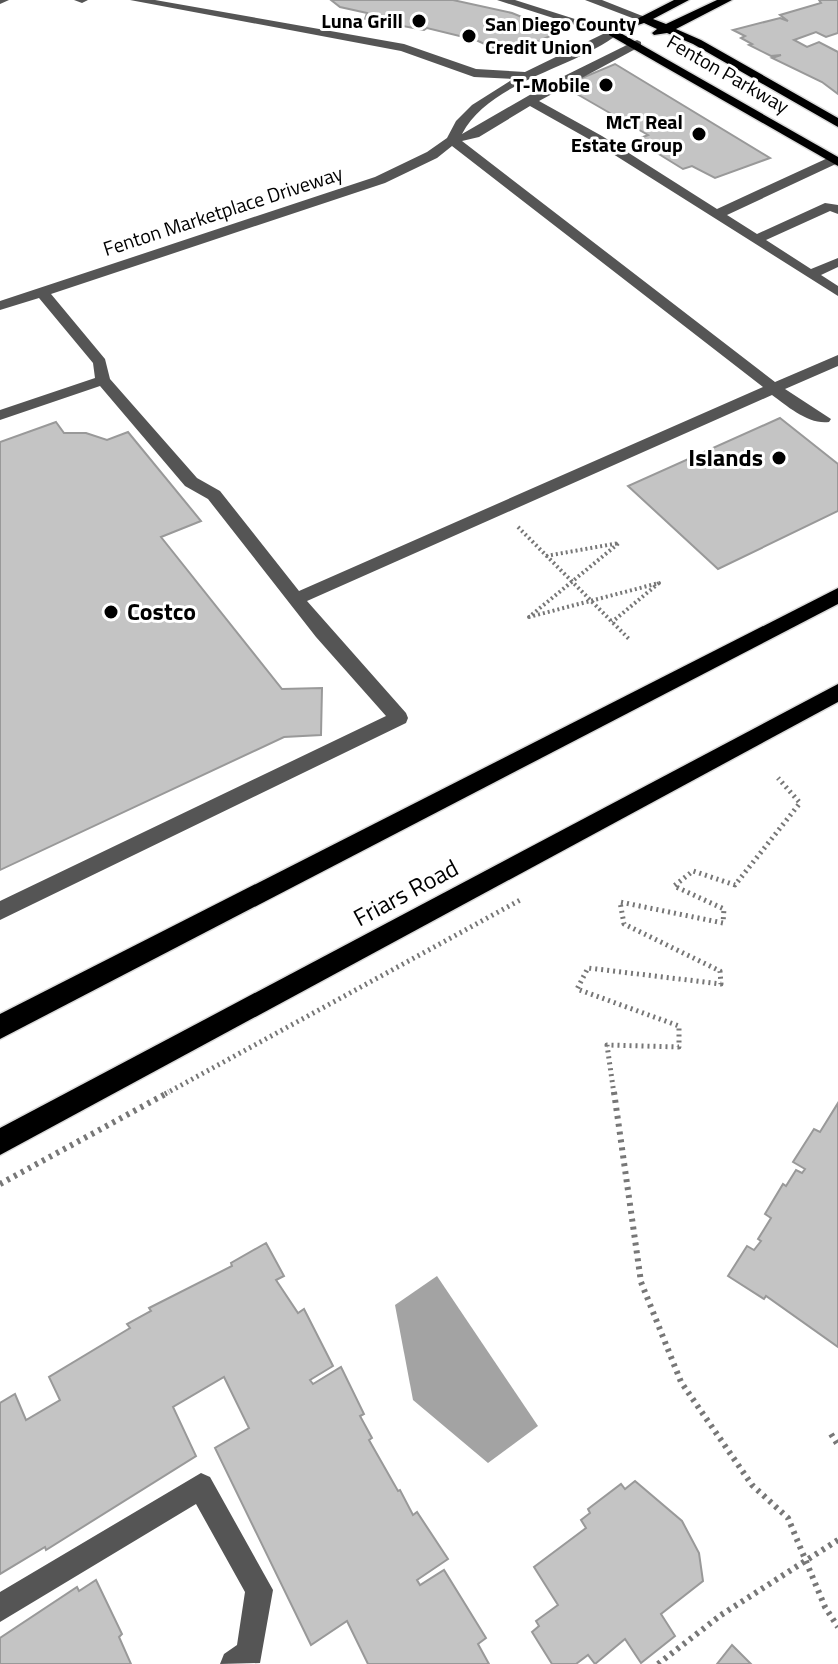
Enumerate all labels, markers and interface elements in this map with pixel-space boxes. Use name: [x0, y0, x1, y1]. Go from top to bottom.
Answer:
place label: Luna Grill: [321, 5, 403, 36]
place label: San Diego County Credit Union: [485, 8, 636, 62]
marker: Luna Grill: [410, 12, 428, 30]
street label: Fenton Parkway: [661, 26, 795, 121]
marker: San Diego County Credit Union: [460, 27, 478, 45]
place label: T-Mobile: [513, 69, 590, 100]
marker: T-Mobile: [597, 76, 615, 94]
place label: McT Real Estate Group: [571, 106, 683, 160]
marker: McT Real Estate Group: [690, 125, 708, 143]
street label: Fenton Marketplace Driveway: [99, 157, 347, 264]
place label: Islands: [688, 439, 763, 475]
marker: Islands: [770, 449, 788, 467]
place label: Costco: [127, 593, 196, 629]
marker: Costco: [102, 603, 120, 621]
street label: Friars Road: [347, 849, 464, 935]

